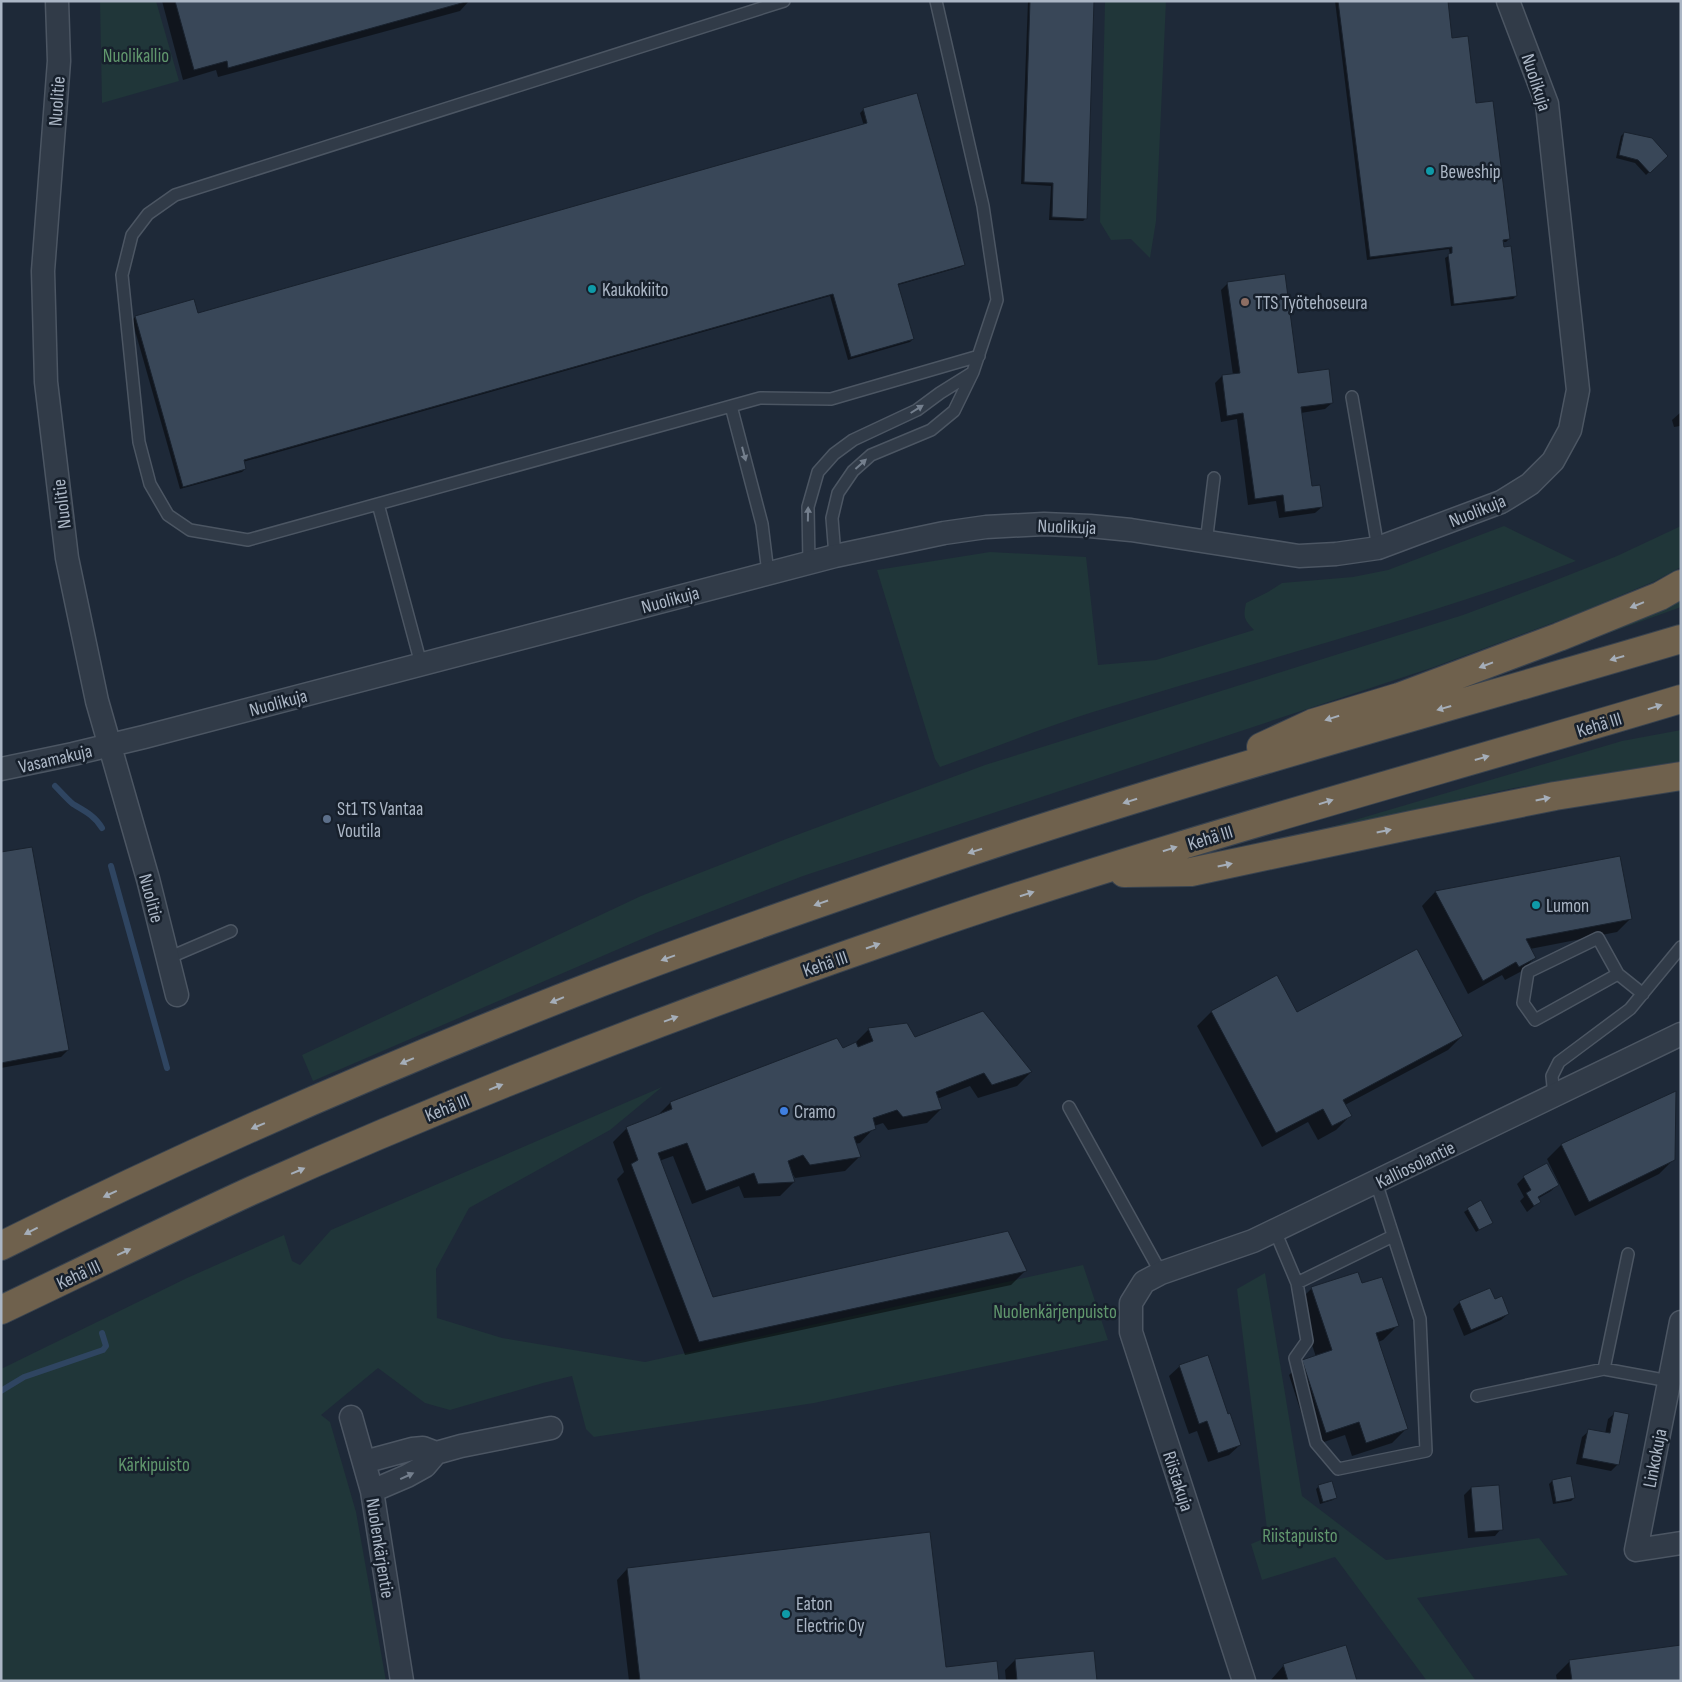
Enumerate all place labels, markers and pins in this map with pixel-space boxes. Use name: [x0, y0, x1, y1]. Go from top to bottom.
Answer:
place label: Beweship: [1440, 161, 1501, 184]
marker: Beweship: [1424, 165, 1436, 177]
place label: Kaukokiito: [602, 279, 668, 302]
marker: Kaukokiito: [586, 283, 598, 295]
place label: TTS Työtehoseura: [1255, 292, 1368, 315]
marker: TTS Työtehoseura: [1239, 296, 1251, 308]
place label: St1 TS Vantaa Voutila: [337, 798, 423, 843]
marker: St1 TS Vantaa Voutila: [321, 813, 333, 825]
place label: Lumon: [1546, 895, 1589, 918]
marker: Lumon: [1530, 899, 1542, 911]
place label: Cramo: [794, 1101, 836, 1124]
marker: Cramo: [778, 1105, 790, 1117]
place label: Eaton Electric Oy: [796, 1593, 865, 1638]
marker: Eaton Electric Oy: [780, 1608, 792, 1620]

